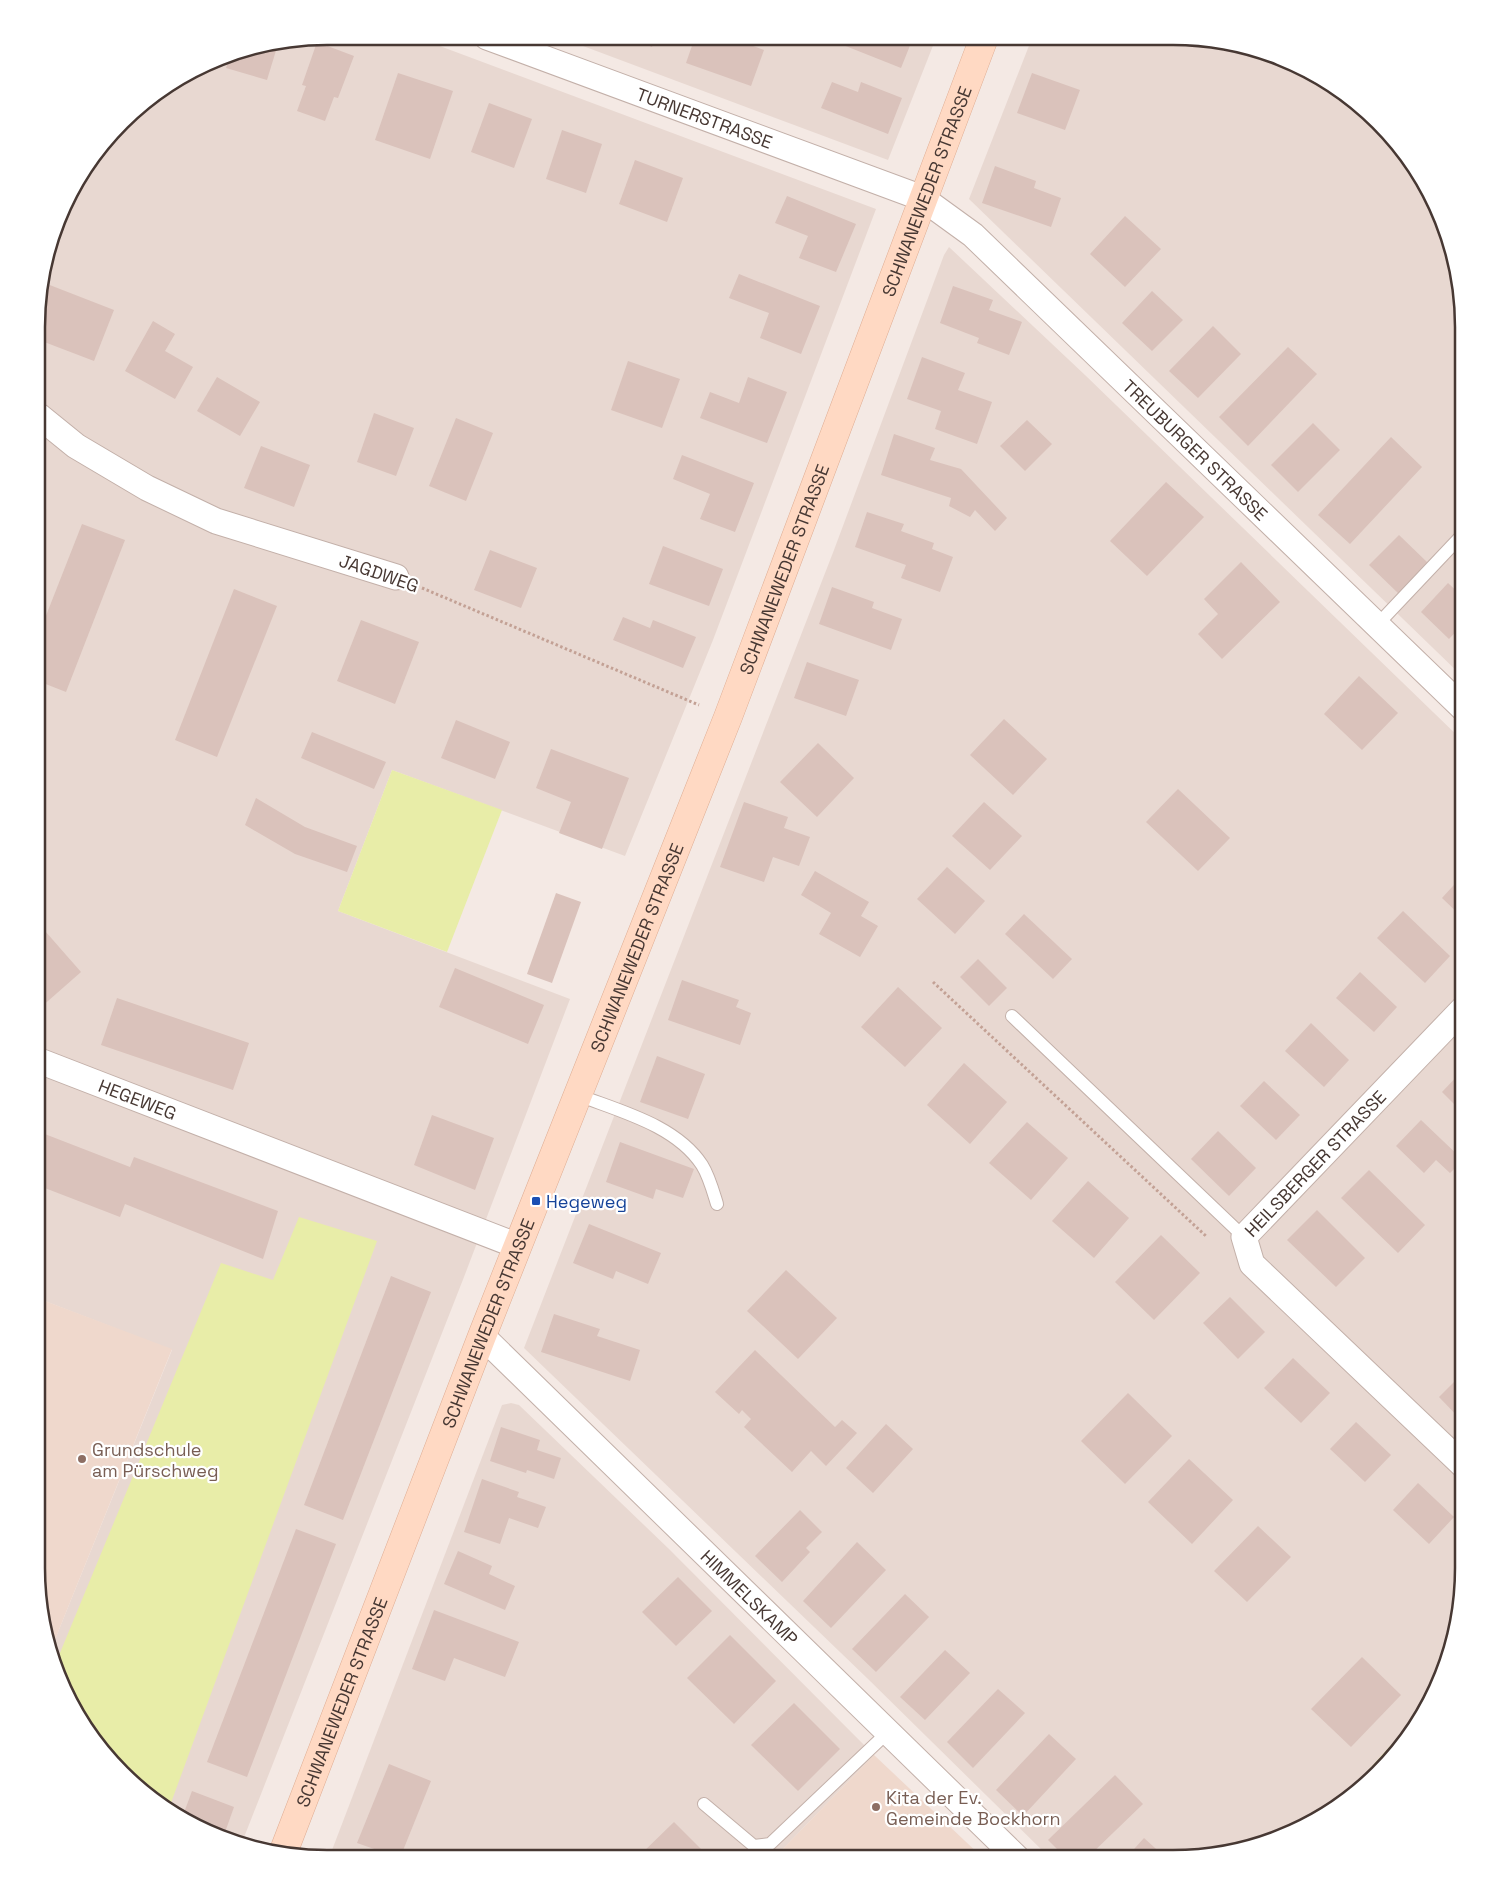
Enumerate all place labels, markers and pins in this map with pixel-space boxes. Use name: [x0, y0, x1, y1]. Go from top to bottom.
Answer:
place label: Hegeweg: [546, 1190, 627, 1213]
marker: Hegeweg: [530, 1195, 542, 1207]
place label: Grundschule am Pürschweg: [92, 1438, 219, 1482]
marker: Grundschule am Pürschweg: [76, 1453, 88, 1465]
place label: Kita der Ev. Gemeinde Bockhorn: [886, 1786, 1060, 1830]
marker: Kita der Ev. Gemeinde Bockhorn: [870, 1801, 882, 1813]

